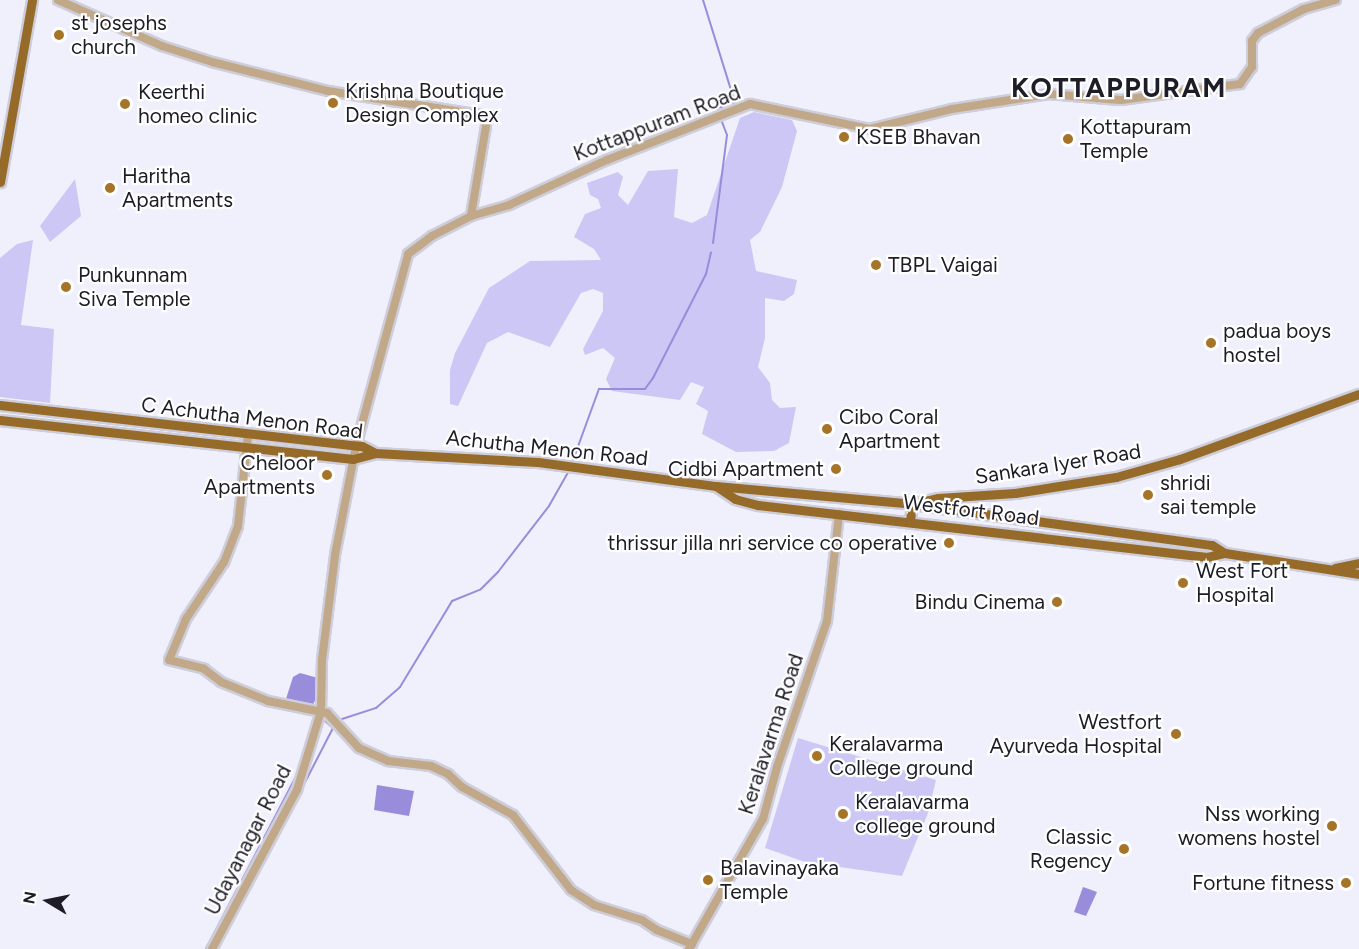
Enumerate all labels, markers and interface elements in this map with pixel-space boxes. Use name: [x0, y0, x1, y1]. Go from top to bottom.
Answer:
place label: st josephs church: [71, 10, 167, 60]
marker: st josephs church: [52, 28, 66, 42]
district label: KOTTAPPURAM: [1011, 72, 1227, 104]
place label: Krishna Boutique Design Complex: [345, 78, 504, 128]
place label: Keerthi homeo clinic: [138, 79, 257, 129]
street label: Kottappuram Road: [570, 80, 744, 166]
marker: Keerthi homeo clinic: [116, 95, 134, 113]
marker: Krishna Boutique Design Complex: [326, 96, 340, 110]
place label: Kottapuram Temple: [1080, 114, 1191, 164]
place label: KSEB Bhavan: [856, 124, 980, 150]
marker: KSEB Bhavan: [837, 130, 851, 144]
marker: Kottapuram Temple: [1061, 132, 1075, 146]
place label: Haritha Apartments: [122, 163, 233, 213]
marker: Haritha Apartments: [103, 181, 117, 195]
place label: TBPL Vaigai: [888, 252, 998, 278]
marker: TBPL Vaigai: [869, 258, 883, 272]
place label: Punkunnam Siva Temple: [78, 262, 190, 312]
marker: Punkunnam Siva Temple: [59, 280, 73, 294]
place label: padua boys hostel: [1223, 318, 1331, 368]
marker: padua boys hostel: [1204, 336, 1218, 350]
street label: C Achutha Menon Road: [140, 392, 364, 444]
place label: Cibo Coral Apartment: [839, 404, 940, 454]
marker: Cibo Coral Apartment: [820, 422, 834, 436]
street label: Achutha Menon Road: [445, 425, 649, 471]
street label: Sankara Iyer Road: [973, 438, 1143, 490]
place label: Cheloor Apartments: [204, 450, 315, 500]
place label: Cidbi Apartment: [668, 456, 824, 482]
marker: Cidbi Apartment: [829, 462, 843, 476]
marker: Cheloor Apartments: [320, 468, 334, 482]
place label: shridi sai temple: [1160, 470, 1256, 520]
marker: shridi sai temple: [1141, 488, 1155, 502]
street label: Westfort Road: [902, 489, 1040, 531]
place label: thrissur jilla nri service co operative: [608, 530, 937, 556]
marker: thrissur jilla nri service co operative: [942, 536, 956, 550]
place label: West Fort Hospital: [1196, 558, 1288, 608]
marker: West Fort Hospital: [1174, 574, 1192, 592]
place label: Bindu Cinema: [915, 589, 1045, 615]
marker: Bindu Cinema: [1050, 595, 1064, 609]
street label: Keralavarma Road: [733, 650, 809, 818]
place label: Westfort Ayurveda Hospital: [990, 709, 1162, 759]
marker: Westfort Ayurveda Hospital: [1167, 725, 1185, 743]
place label: Keralavarma College ground: [829, 731, 973, 781]
marker: Keralavarma College ground: [810, 749, 824, 763]
street label: Udayanagar Road: [199, 761, 297, 919]
place label: Keralavarma college ground: [855, 789, 996, 839]
place label: Nss working womens hostel: [1178, 801, 1320, 851]
marker: Keralavarma college ground: [836, 807, 850, 821]
marker: Nss working womens hostel: [1325, 819, 1339, 833]
place label: Classic Regency: [1030, 824, 1112, 874]
marker: Classic Regency: [1117, 842, 1131, 856]
place label: Balavinayaka Temple: [720, 855, 839, 905]
place label: Fortune fitness: [1192, 870, 1334, 896]
north arrow: [18, 871, 78, 931]
marker: Balavinayaka Temple: [701, 873, 715, 887]
marker: Fortune fitness: [1339, 876, 1353, 890]
text: N: [19, 890, 40, 906]

